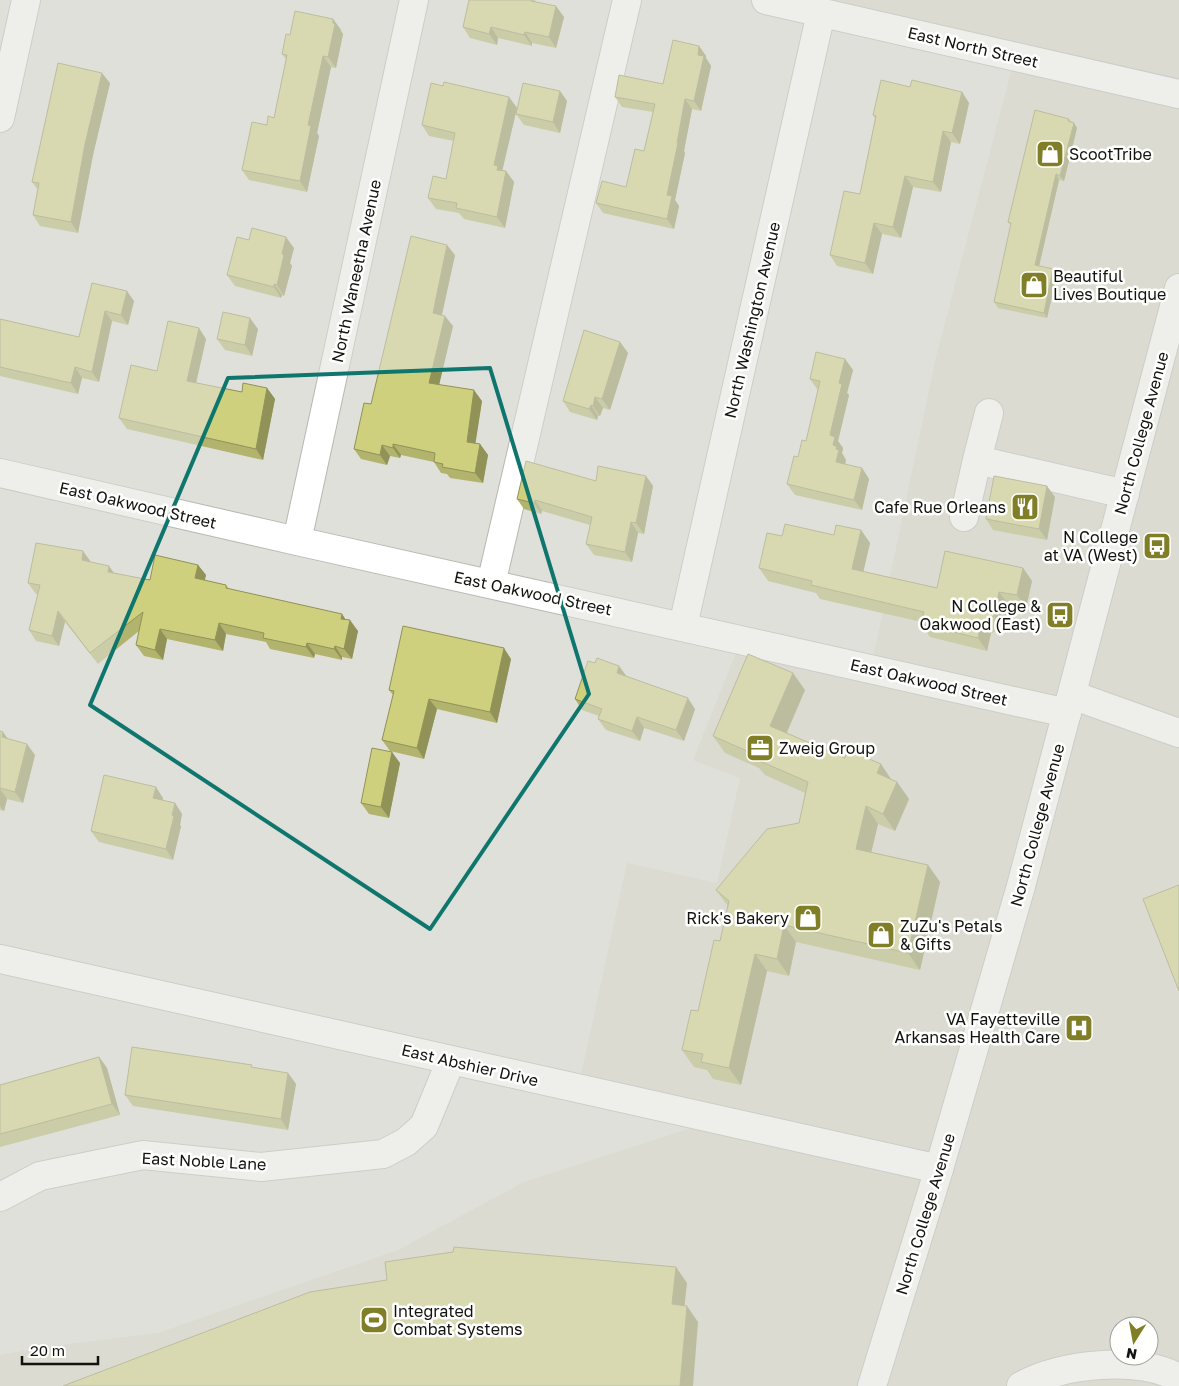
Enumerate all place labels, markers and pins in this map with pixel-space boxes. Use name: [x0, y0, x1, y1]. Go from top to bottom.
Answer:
shop icon: ScootTribe: [1035, 139, 1065, 169]
place label: ScootTribe: [1069, 144, 1152, 164]
place label: Beautiful Lives Boutique: [1053, 266, 1166, 304]
shop icon: Beautiful Lives Boutique: [1019, 270, 1049, 300]
restaurant icon: Cafe Rue Orleans: [1010, 492, 1040, 522]
place label: Cafe Rue Orleans: [874, 497, 1006, 517]
place label: N College at VA (West): [1044, 527, 1138, 565]
bus stop icon: N College at VA (West): [1142, 531, 1172, 561]
place label: N College & Oakwood (East): [919, 596, 1041, 634]
bus stop icon: N College & Oakwood (East): [1045, 600, 1075, 630]
office icon: Zweig Group: [745, 733, 775, 763]
place label: Zweig Group: [779, 738, 875, 758]
shop icon: Rick's Bakery: [793, 903, 823, 933]
place label: Rick's Bakery: [686, 908, 789, 928]
place label: ZuZu's Petals & Gifts: [900, 916, 1003, 954]
shop icon: ZuZu's Petals & Gifts: [866, 920, 896, 950]
place label: VA Fayetteville Arkansas Health Care: [894, 1009, 1060, 1047]
hospital icon: VA Fayetteville Arkansas Health Care: [1064, 1013, 1094, 1043]
place label: Integrated Combat Systems: [393, 1301, 523, 1339]
sports icon: Integrated Combat Systems: [359, 1305, 389, 1335]

